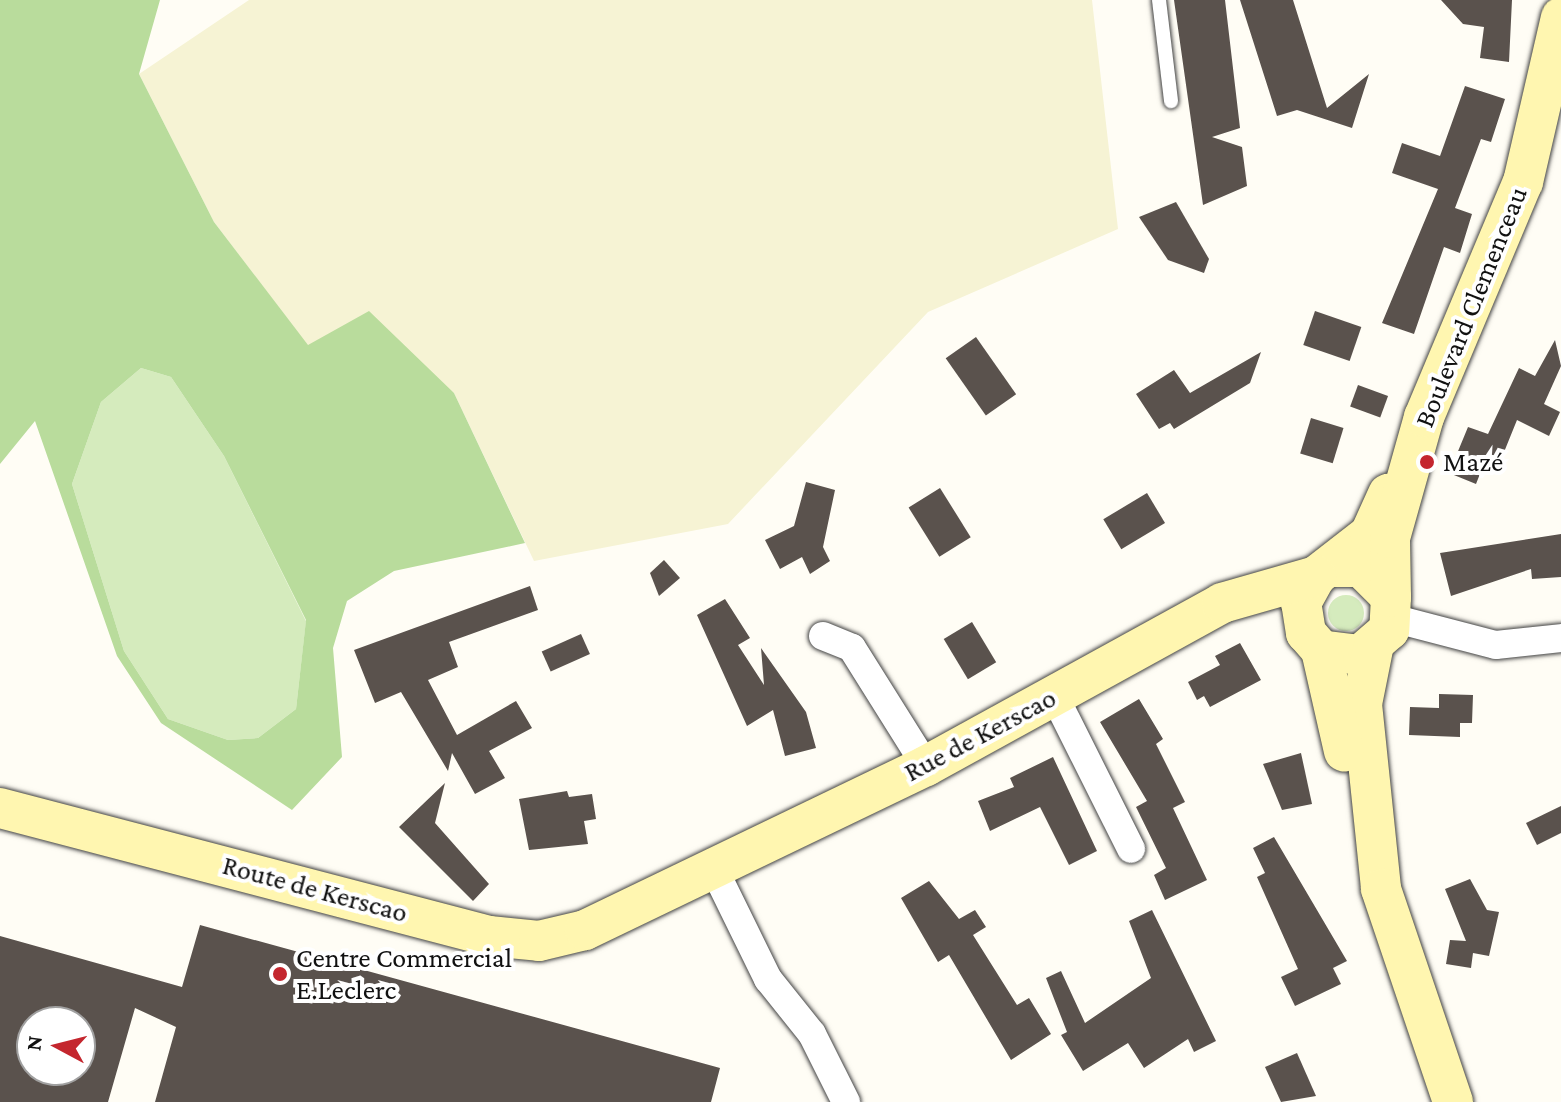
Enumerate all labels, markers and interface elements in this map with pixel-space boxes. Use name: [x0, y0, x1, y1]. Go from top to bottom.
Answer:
street label: Boulevard Clemenceau: [1407, 182, 1535, 432]
place label: Mazé: [1443, 445, 1503, 479]
marker: Mazé: [1418, 453, 1436, 471]
street label: Rue de Kerscao: [898, 681, 1062, 789]
street label: Route de Kerscao: [219, 848, 411, 930]
place label: Centre Commercial E.Leclerc: [296, 941, 512, 1007]
marker: Centre Commercial E.Leclerc: [271, 965, 289, 983]
north arrow: [16, 1006, 96, 1086]
text: N: [20, 1034, 47, 1052]

